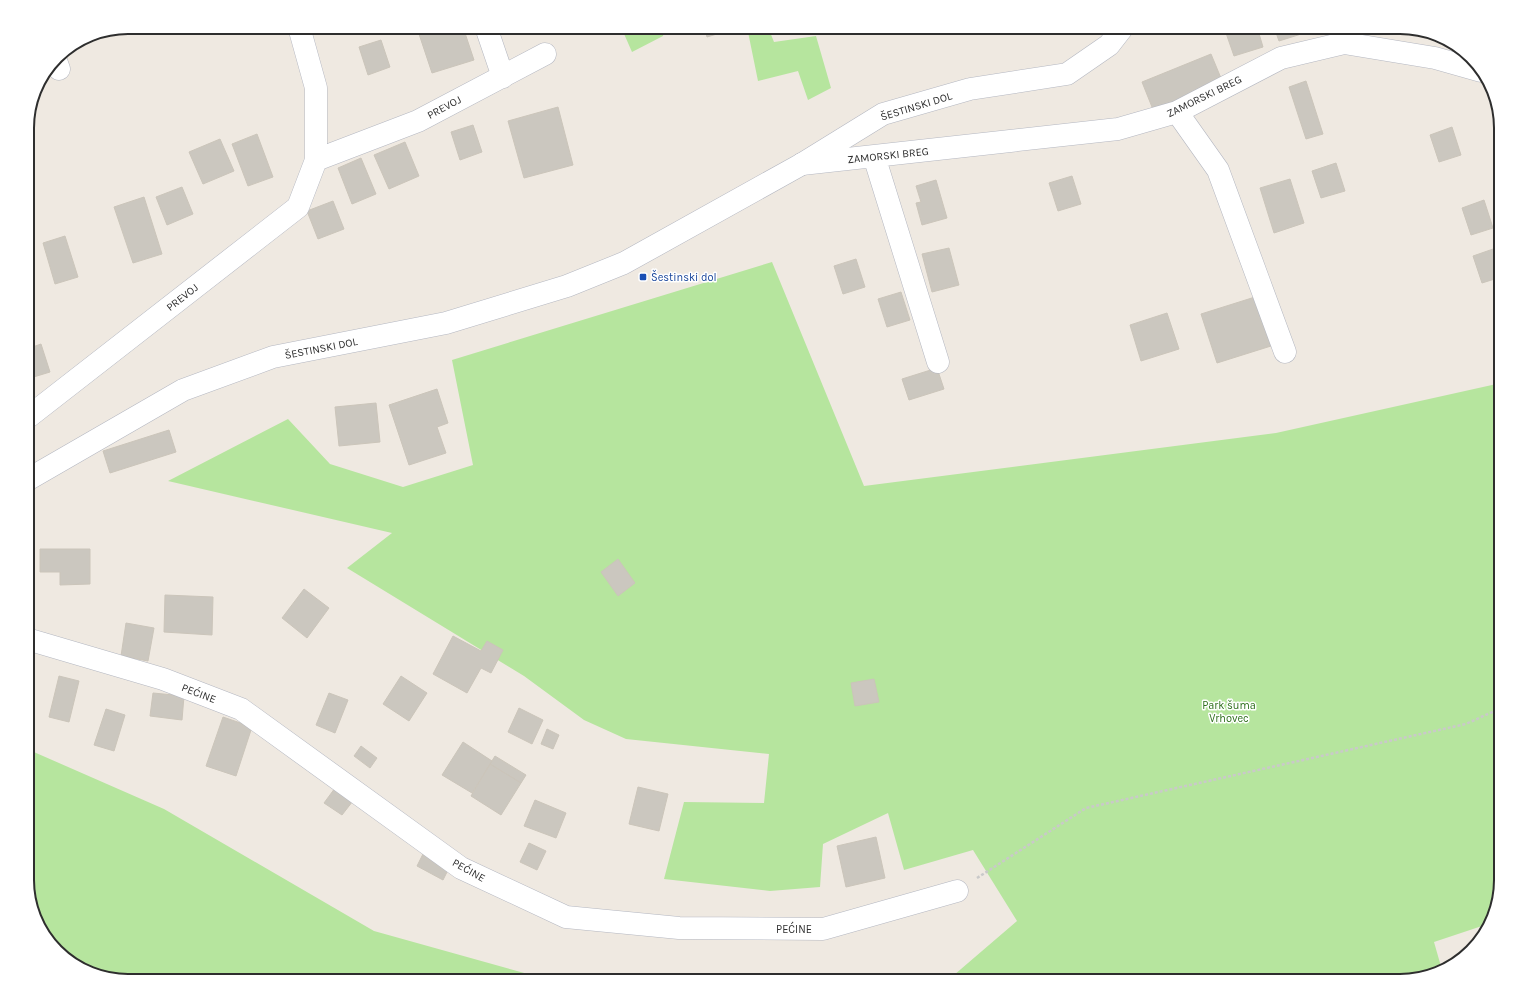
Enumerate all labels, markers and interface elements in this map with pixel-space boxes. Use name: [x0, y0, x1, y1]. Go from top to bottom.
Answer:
street label: ZAMORSKI BREG: [1165, 73, 1244, 120]
street label: ŠESTINSKI DOL: [878, 87, 954, 124]
street label: PREVOJ: [425, 93, 463, 122]
street label: ZAMORSKI BREG: [847, 145, 929, 166]
place label: Šestinski dol: [651, 269, 717, 284]
marker: Šestinski dol: [638, 272, 648, 282]
street label: PREVOJ: [164, 281, 201, 314]
street label: ŠESTINSKI DOL: [283, 333, 360, 362]
street label: PEĆINE: [180, 679, 219, 706]
park label: Park šuma Vrhovec: [1202, 699, 1256, 725]
street label: PEĆINE: [450, 854, 489, 885]
street label: PEĆINE: [776, 921, 812, 936]

